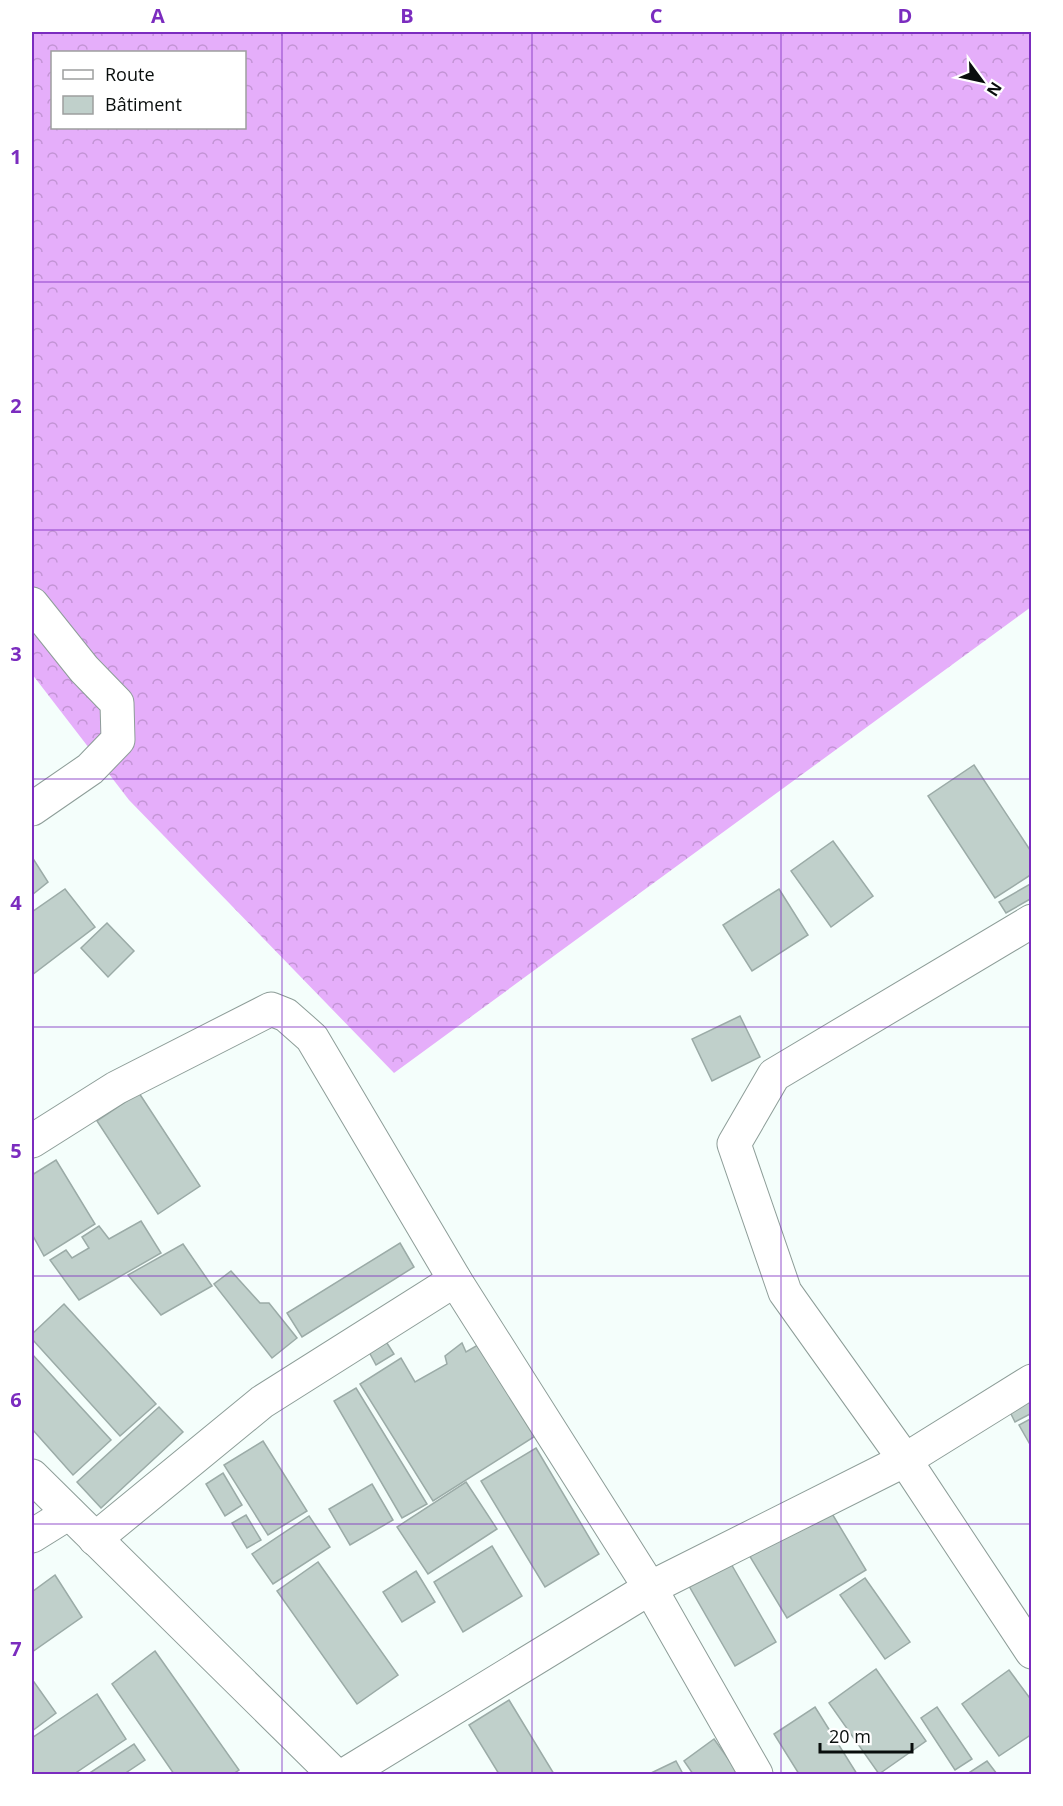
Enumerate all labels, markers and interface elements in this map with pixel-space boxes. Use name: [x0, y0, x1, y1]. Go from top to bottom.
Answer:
text: A: [151, 2, 165, 29]
text: B: [400, 2, 414, 29]
text: C: [650, 2, 663, 29]
text: D: [898, 2, 912, 29]
legend: [51, 51, 246, 129]
north arrow: [952, 51, 1012, 111]
text: Route: [105, 62, 155, 86]
text: N: [982, 78, 1007, 101]
text: Bâtiment: [105, 92, 182, 116]
text: 1: [10, 143, 22, 170]
text: 2: [10, 392, 22, 419]
text: 3: [10, 640, 22, 667]
text: 4: [10, 889, 22, 916]
text: 5: [10, 1137, 22, 1164]
text: 6: [10, 1386, 22, 1413]
text: 7: [10, 1635, 22, 1662]
scale bar: [820, 1716, 912, 1754]
text: 20 m: [829, 1724, 871, 1748]

